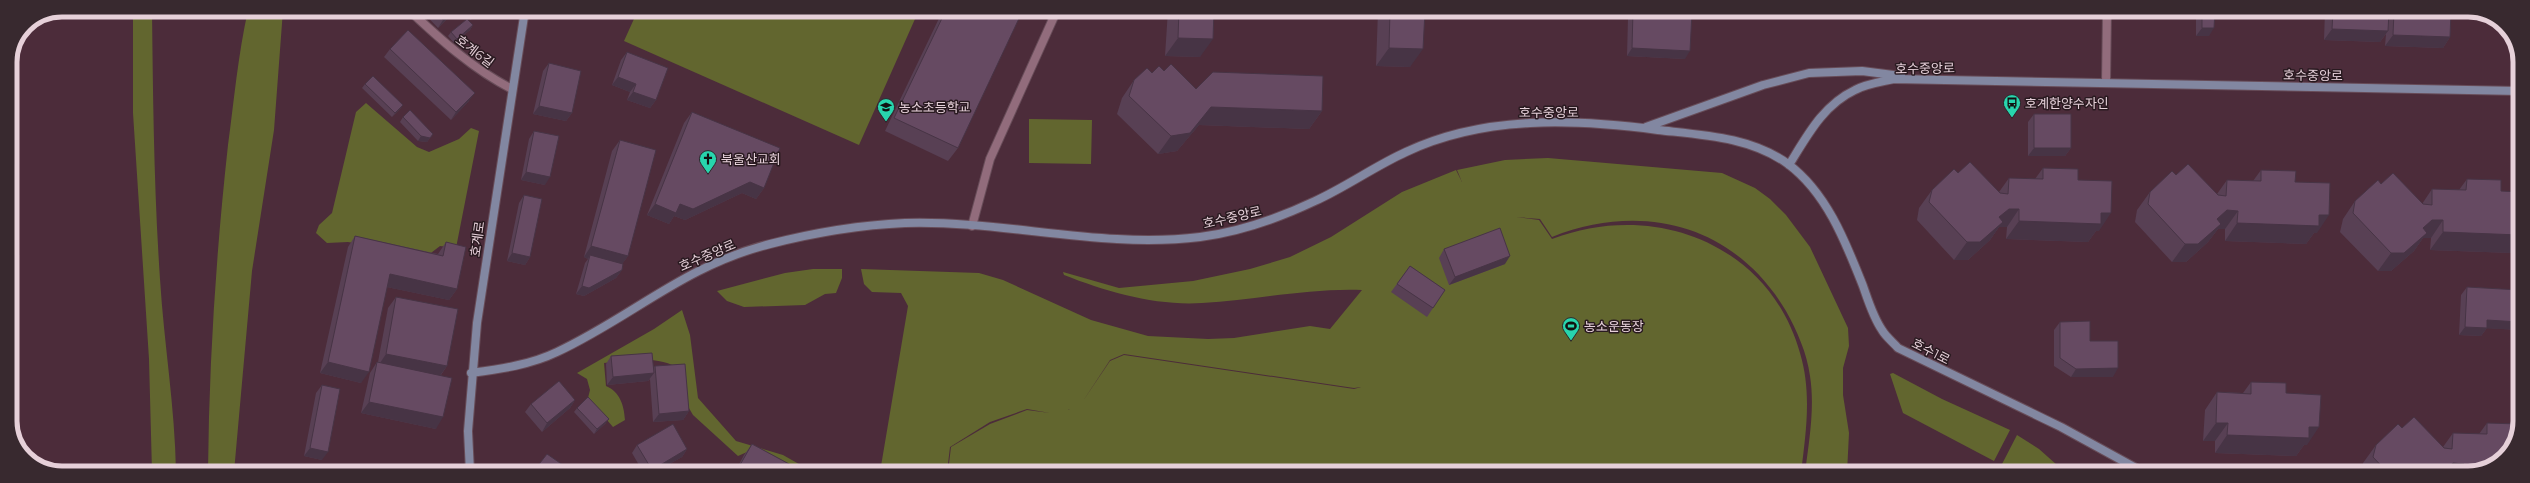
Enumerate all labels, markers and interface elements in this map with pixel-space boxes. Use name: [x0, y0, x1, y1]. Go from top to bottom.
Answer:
street label: 호계6길: [453, 31, 497, 71]
street label: 호수중앙로: [1895, 59, 1955, 77]
street label: 호수중앙로: [2283, 66, 2343, 84]
bus stop icon: 호계한양수자인: [2002, 93, 2022, 118]
place label: 호계한양수자인: [2025, 95, 2109, 111]
school or university icon: 농소초등학교: [876, 97, 896, 122]
place label: 농소초등학교: [899, 99, 971, 115]
street label: 호수중앙로: [1519, 104, 1579, 120]
church icon: 북울산교회: [698, 149, 718, 174]
place label: 북울산교회: [721, 151, 781, 167]
street label: 호수중앙로: [1201, 202, 1263, 232]
street label: 호계로: [467, 220, 487, 258]
street label: 호수중앙로: [676, 236, 738, 274]
sports icon: 농소운동장: [1561, 316, 1581, 341]
place label: 농소운동장: [1584, 318, 1644, 334]
street label: 호수1로: [1909, 335, 1953, 367]

